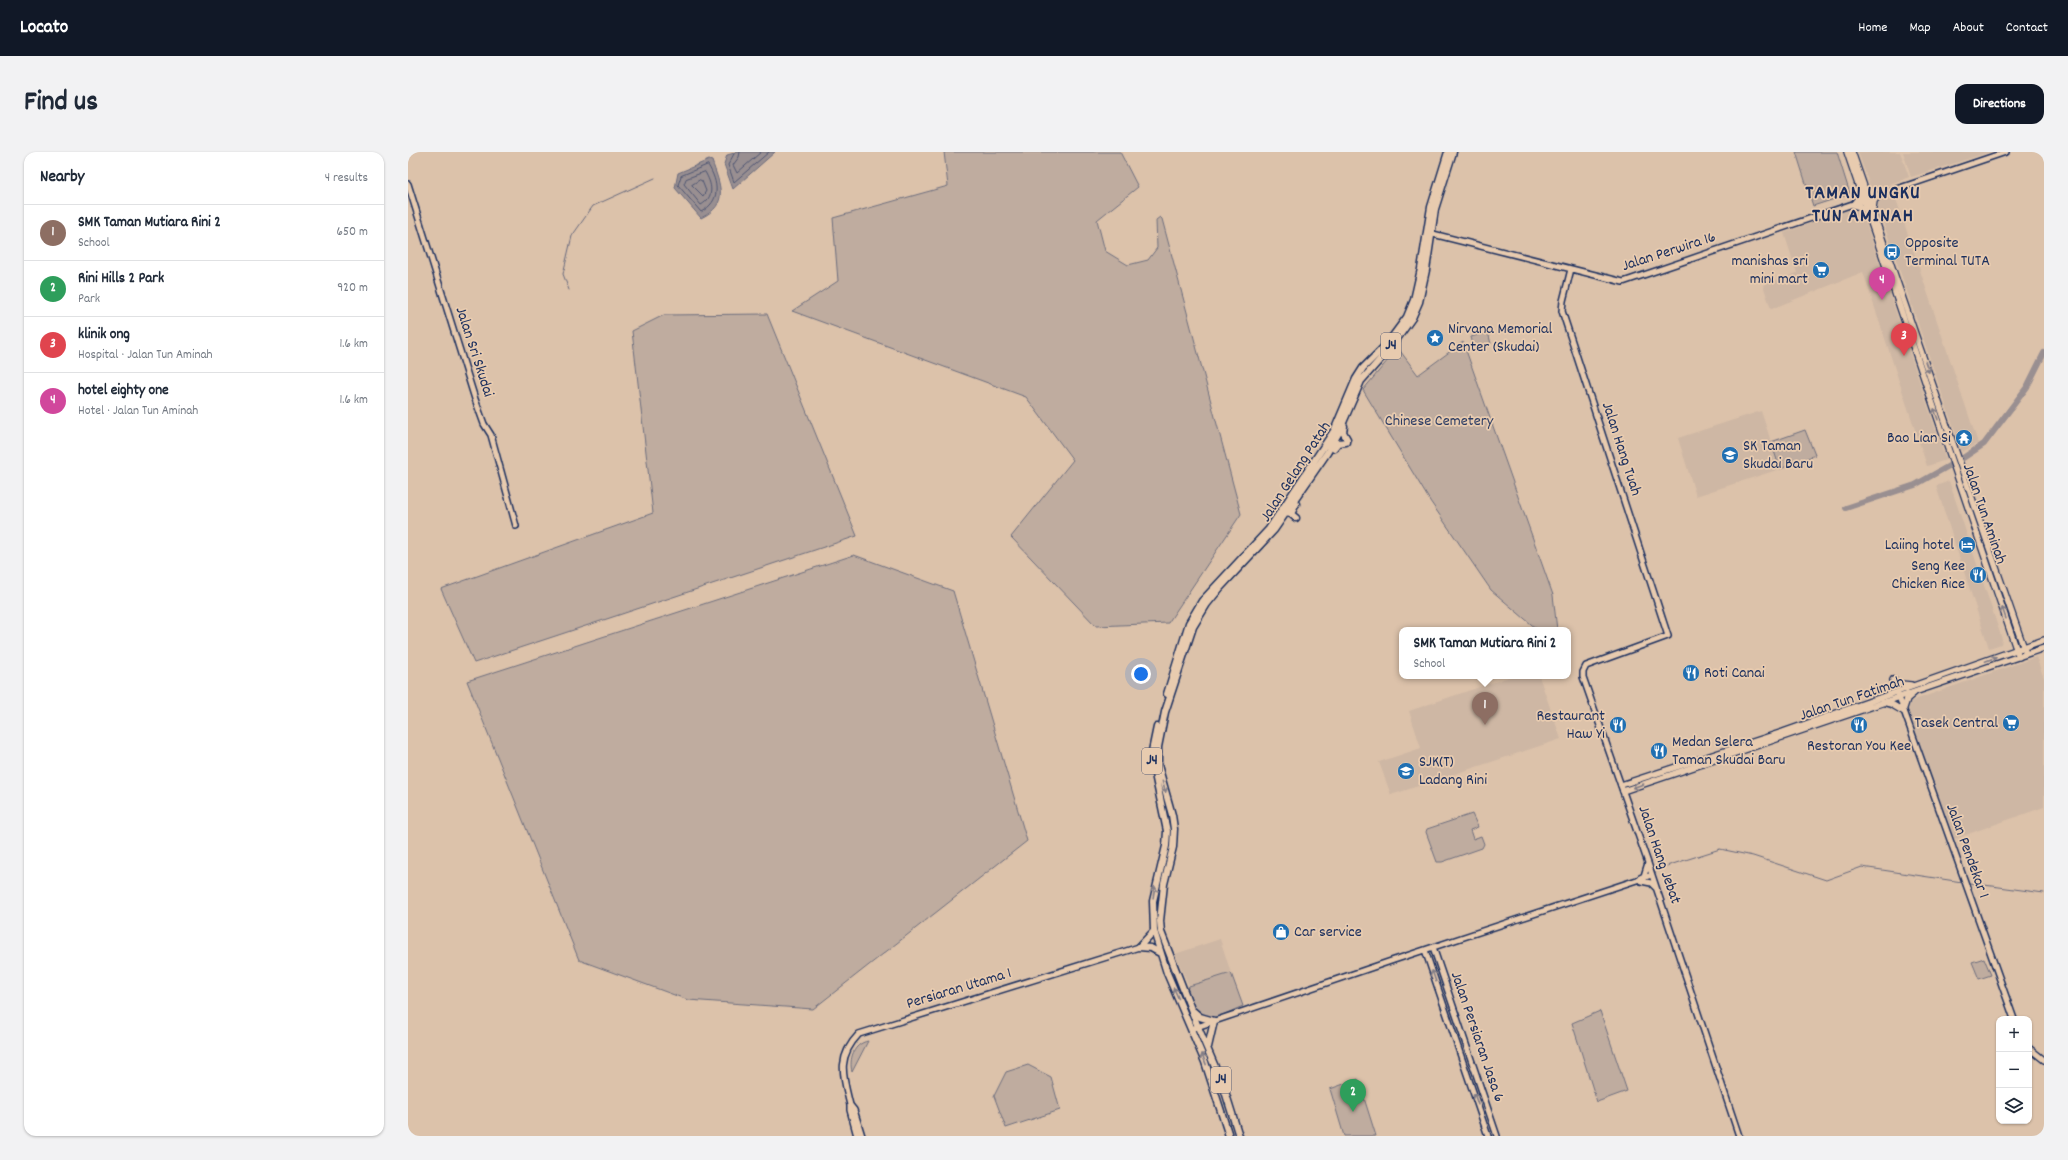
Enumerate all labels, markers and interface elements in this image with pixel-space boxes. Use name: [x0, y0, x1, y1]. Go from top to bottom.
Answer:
text: Locato: [20, 15, 68, 42]
text: Home: [1858, 18, 1887, 38]
text: Map: [1909, 18, 1931, 38]
text: About: [1953, 18, 1984, 38]
text: Contact: [2006, 18, 2048, 38]
text: Find us: [24, 84, 98, 124]
button: Directions: [1955, 84, 2044, 124]
text: Nearby: [40, 166, 84, 190]
text: 4 results: [325, 169, 368, 188]
district label: TAMAN UNGKU TUN AMINAH: [1805, 180, 1921, 231]
text: SMK Taman Mutiara Rini 2: [78, 212, 221, 234]
text: 1: [52, 223, 54, 242]
text: 650 m: [337, 223, 368, 242]
street label: Jalan Perwira 16: [1619, 226, 1719, 278]
place label: Opposite Terminal TUTA: [1905, 232, 1990, 273]
text: School: [78, 234, 110, 253]
bus stop icon: Opposite Terminal TUTA: [1882, 242, 1902, 262]
place label: manishas sri mini mart: [1732, 250, 1808, 291]
supermarket icon: manishas sri mini mart: [1811, 260, 1831, 280]
pin: 4: [1869, 267, 1895, 300]
text: Rini Hills 2 Park: [78, 268, 164, 290]
text: 2: [50, 279, 56, 298]
text: 920 m: [337, 279, 368, 298]
text: Park: [78, 290, 100, 309]
street label: Jalan Sri Skudai: [449, 304, 499, 400]
place label: Nirvana Memorial Center (Skudai): [1448, 318, 1552, 359]
pin: 3: [1891, 323, 1917, 356]
text: klinik ong: [78, 324, 130, 346]
place icon: Nirvana Memorial Center (Skudai): [1425, 328, 1445, 348]
road number: J4: [1381, 333, 1401, 359]
text: 3: [50, 335, 56, 354]
text: 1.6 km: [339, 335, 368, 354]
text: Hospital · Jalan Tun Aminah: [78, 346, 212, 365]
one-way arrow: [1923, 360, 1931, 372]
text: hotel eighty one: [78, 380, 169, 402]
text: 4: [50, 391, 56, 410]
text: 1.6 km: [339, 391, 368, 410]
street label: Jalan Hang Tuah: [1595, 399, 1647, 499]
text: Hotel · Jalan Tun Aminah: [78, 402, 198, 421]
one-way arrow: [1932, 408, 1939, 421]
park label: Chinese Cemetery: [1385, 410, 1494, 433]
street label: Jalan Gelang Patah: [1255, 417, 1337, 527]
place label: Bao Lian Si: [1887, 427, 1951, 450]
temple icon: Bao Lian Si: [1954, 428, 1974, 448]
place label: SK Taman Skudai Baru: [1743, 435, 1813, 476]
school or university icon: SK Taman Skudai Baru: [1720, 445, 1740, 465]
street label: Jalan Tun Aminah: [1956, 461, 2012, 567]
place label: Laiing hotel: [1885, 534, 1954, 557]
hotel icon: Laiing hotel: [1957, 535, 1977, 555]
place label: Seng Kee Chicken Rice: [1892, 555, 1965, 596]
restaurant icon: Seng Kee Chicken Rice: [1968, 565, 1988, 585]
one-way arrow: [2000, 606, 2007, 619]
popup: [1399, 627, 1571, 679]
text: SMK Taman Mutiara Rini 2: [1414, 633, 1556, 655]
text: School: [1414, 655, 1445, 674]
one-way arrow: [1985, 655, 1997, 663]
place label: Roti Canai: [1704, 662, 1765, 685]
restaurant icon: Roti Canai: [1681, 663, 1701, 683]
your location: [1131, 664, 1151, 684]
street label: Jalan Tun Fatimah: [1797, 670, 1907, 728]
pin: 1: [1472, 692, 1498, 725]
place label: Restaurant Haw Yi: [1536, 705, 1605, 746]
place label: Tasek Central: [1915, 712, 1998, 735]
supermarket icon: Tasek Central: [2001, 713, 2021, 733]
restaurant icon: Restaurant Haw Yi: [1608, 715, 1628, 735]
restaurant icon: Restoran You Kee: [1849, 715, 1869, 735]
place label: Medan Selera Taman Skudai Baru: [1672, 731, 1786, 772]
place label: Restoran You Kee: [1807, 735, 1911, 758]
restaurant icon: Medan Selera Taman Skudai Baru: [1649, 741, 1669, 761]
road number: J4: [1142, 748, 1162, 774]
place label: SJK(T) Ladang Rini: [1419, 751, 1487, 792]
school or university icon: SJK(T) Ladang Rini: [1396, 761, 1416, 781]
one-way arrow: [1161, 780, 1168, 793]
one-way arrow: [1632, 783, 1645, 790]
street label: Jalan Pendekar 1: [1939, 801, 1995, 901]
street label: Jalan Hang Jebat: [1631, 803, 1687, 907]
one-way arrow: [1151, 886, 1159, 899]
place label: Car service: [1294, 921, 1362, 944]
shop icon: Car service: [1271, 922, 1291, 942]
street label: Persiaran Utama 1: [904, 962, 1014, 1016]
street label: Jalan Persiaran Jasa 6: [1444, 969, 1510, 1106]
one-way arrow: [1430, 970, 1437, 983]
one-way arrow: [1171, 988, 1179, 1000]
map controls: [1996, 1016, 2032, 1124]
button: +: [1996, 1016, 2032, 1052]
button: −: [1996, 1052, 2032, 1088]
one-way arrow: [1199, 1054, 1207, 1066]
road number: J4: [1211, 1067, 1231, 1093]
pin: 2: [1340, 1079, 1366, 1112]
button: layers: [1996, 1088, 2032, 1124]
one-way arrow: [1472, 1093, 1479, 1106]

